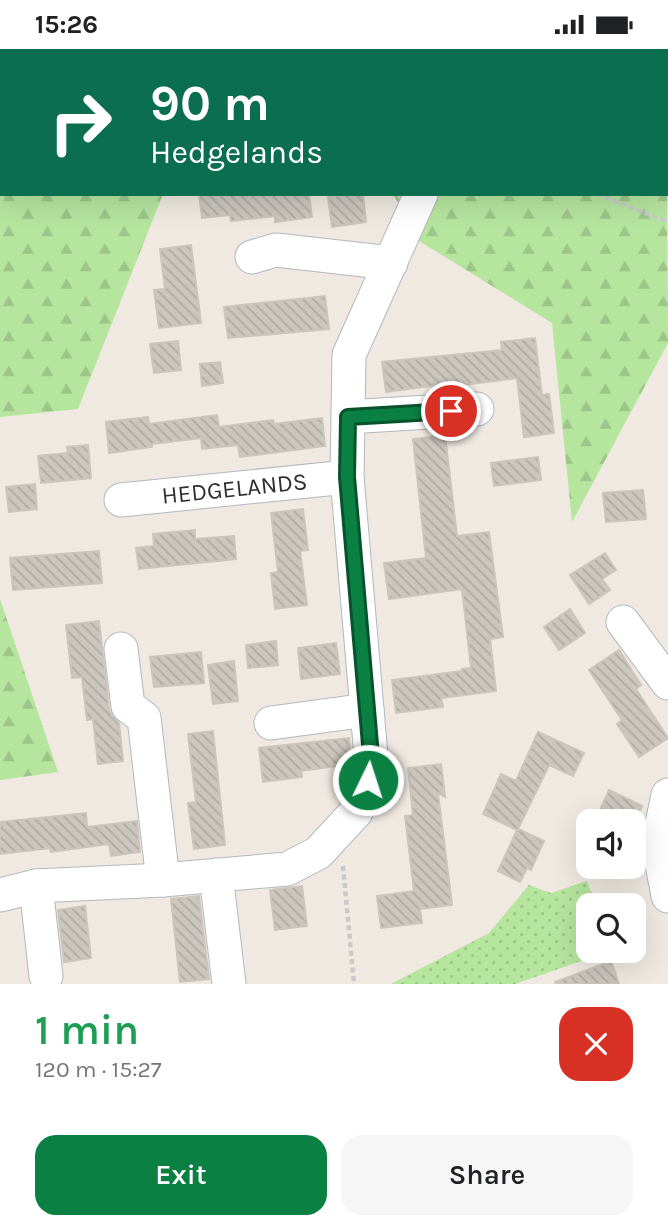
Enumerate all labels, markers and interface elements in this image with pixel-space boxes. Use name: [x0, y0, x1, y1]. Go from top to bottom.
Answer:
text: 15:26: [35, 9, 98, 40]
text: 90 m: [150, 75, 270, 132]
icon: right: [35, 77, 126, 168]
text: Hedgelands: [150, 134, 323, 171]
pin: [421, 381, 481, 441]
icon: arrive: [432, 392, 470, 430]
street label: HEDGELANDS: [160, 467, 309, 510]
position arrow: [331, 743, 405, 817]
map controls: [576, 809, 646, 963]
button: sound: [576, 809, 646, 879]
button: search: [576, 893, 646, 963]
text: 1 min: [35, 1005, 139, 1055]
button: close: [559, 1007, 633, 1081]
text: 120 m · 15:27: [35, 1056, 162, 1083]
button: Exit: [35, 1135, 327, 1215]
button: Share: [341, 1135, 633, 1215]

